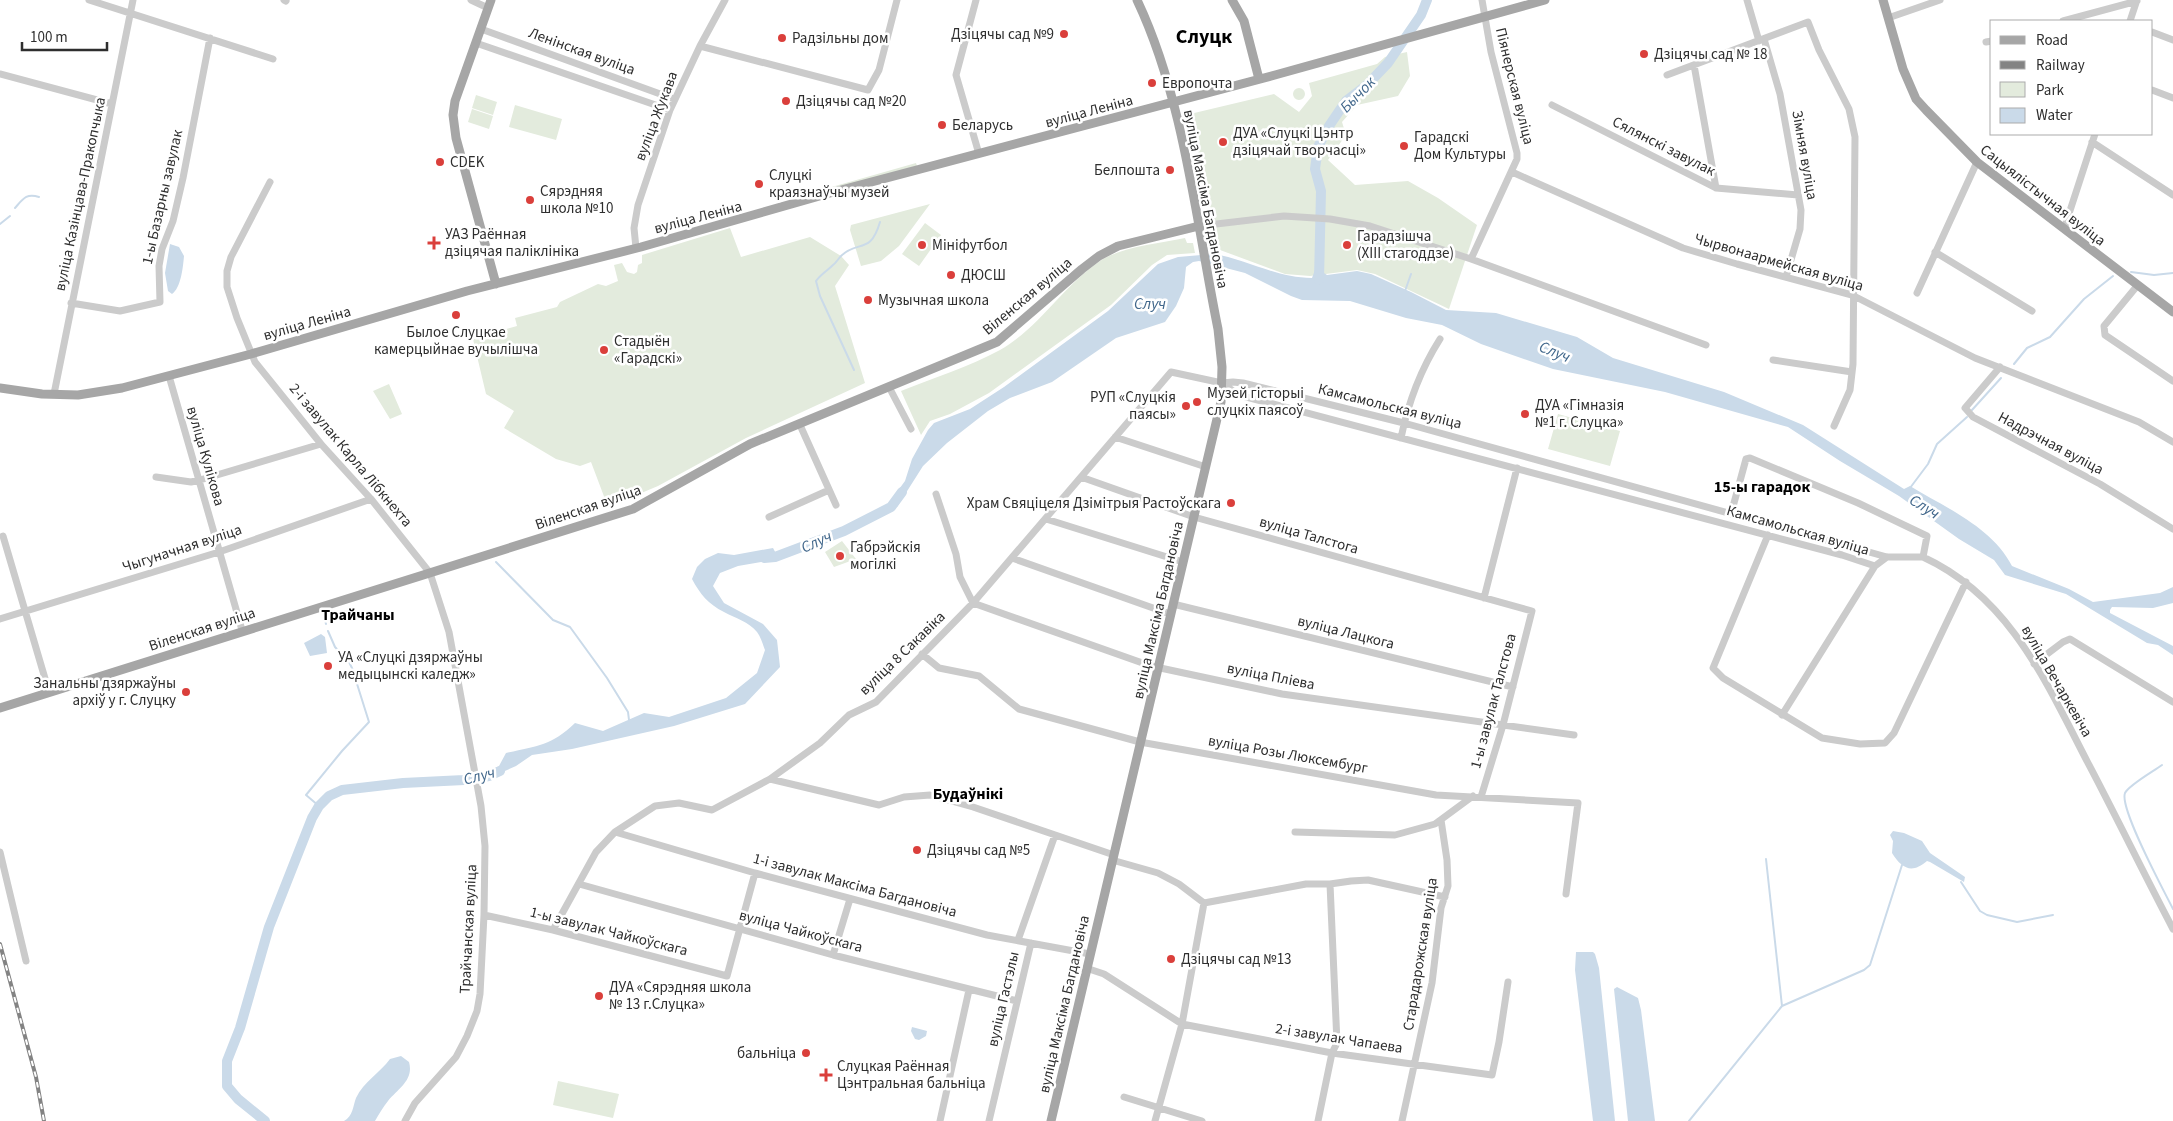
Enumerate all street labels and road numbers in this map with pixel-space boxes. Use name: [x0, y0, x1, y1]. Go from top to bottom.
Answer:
street label: Ленінская вуліца: [526, 22, 638, 80]
street label: Піянерская вуліца: [1490, 25, 1539, 147]
street label: вуліца Жукава: [630, 68, 683, 164]
street label: вуліца Леніна: [1043, 90, 1135, 133]
street label: вуліца Казінцава-Пракопчыка: [50, 95, 111, 293]
street label: вуліца Максіма Багдановіча: [1178, 108, 1233, 290]
street label: Зімняя вуліца: [1786, 109, 1823, 201]
street label: Сялянскі завулак: [1609, 111, 1719, 182]
street label: 1-ы Базарны завулак: [137, 127, 188, 267]
street label: Сацыялістычная вуліца: [1975, 140, 2110, 251]
street label: вуліца Леніна: [652, 196, 744, 239]
street label: Чырвонаармейская вуліца: [1692, 228, 1866, 297]
street label: Віленская вуліца: [978, 253, 1077, 340]
street label: вуліца Леніна: [261, 301, 353, 346]
street label: Камсамольская вуліца: [1316, 378, 1464, 435]
street label: 2-і завулак Карла Лібкнехта: [284, 379, 417, 532]
street label: вуліца Кулікова: [181, 404, 230, 508]
street label: Надрэчная вуліца: [1994, 407, 2107, 480]
street label: Віленская вуліца: [532, 479, 644, 535]
street label: Камсамольская вуліца: [1724, 500, 1872, 561]
street label: вуліца Талстога: [1257, 511, 1361, 560]
street label: Чыгуначная вуліца: [120, 519, 245, 578]
street label: вуліца Максіма Багдановіча: [1128, 519, 1189, 701]
street label: Віленская вуліца: [146, 602, 258, 657]
street label: вуліца 8 Сакавіка: [855, 607, 950, 700]
street label: вуліца Лацкога: [1295, 610, 1396, 655]
street label: вуліца Вечаркевіча: [2016, 621, 2097, 741]
street label: 1-ы завулак Талстова: [1465, 631, 1522, 771]
street label: вуліца Пліева: [1225, 658, 1317, 695]
street label: вуліца Розы Люксембург: [1206, 730, 1369, 779]
street label: 1-і завулак Максіма Багдановіча: [751, 848, 959, 923]
street label: Трайчанская вуліца: [455, 864, 482, 994]
street label: Старадарожская вуліца: [1398, 876, 1443, 1032]
street label: 1-ы завулак Чайкоўскага: [528, 902, 690, 961]
street label: вуліца Чайкоўскага: [737, 905, 865, 958]
street label: вуліца Максіма Багдановіча: [1034, 913, 1095, 1095]
street label: вуліца Гастэлы: [982, 949, 1025, 1049]
street label: 2-і завулак Чапаева: [1274, 1018, 1404, 1059]

